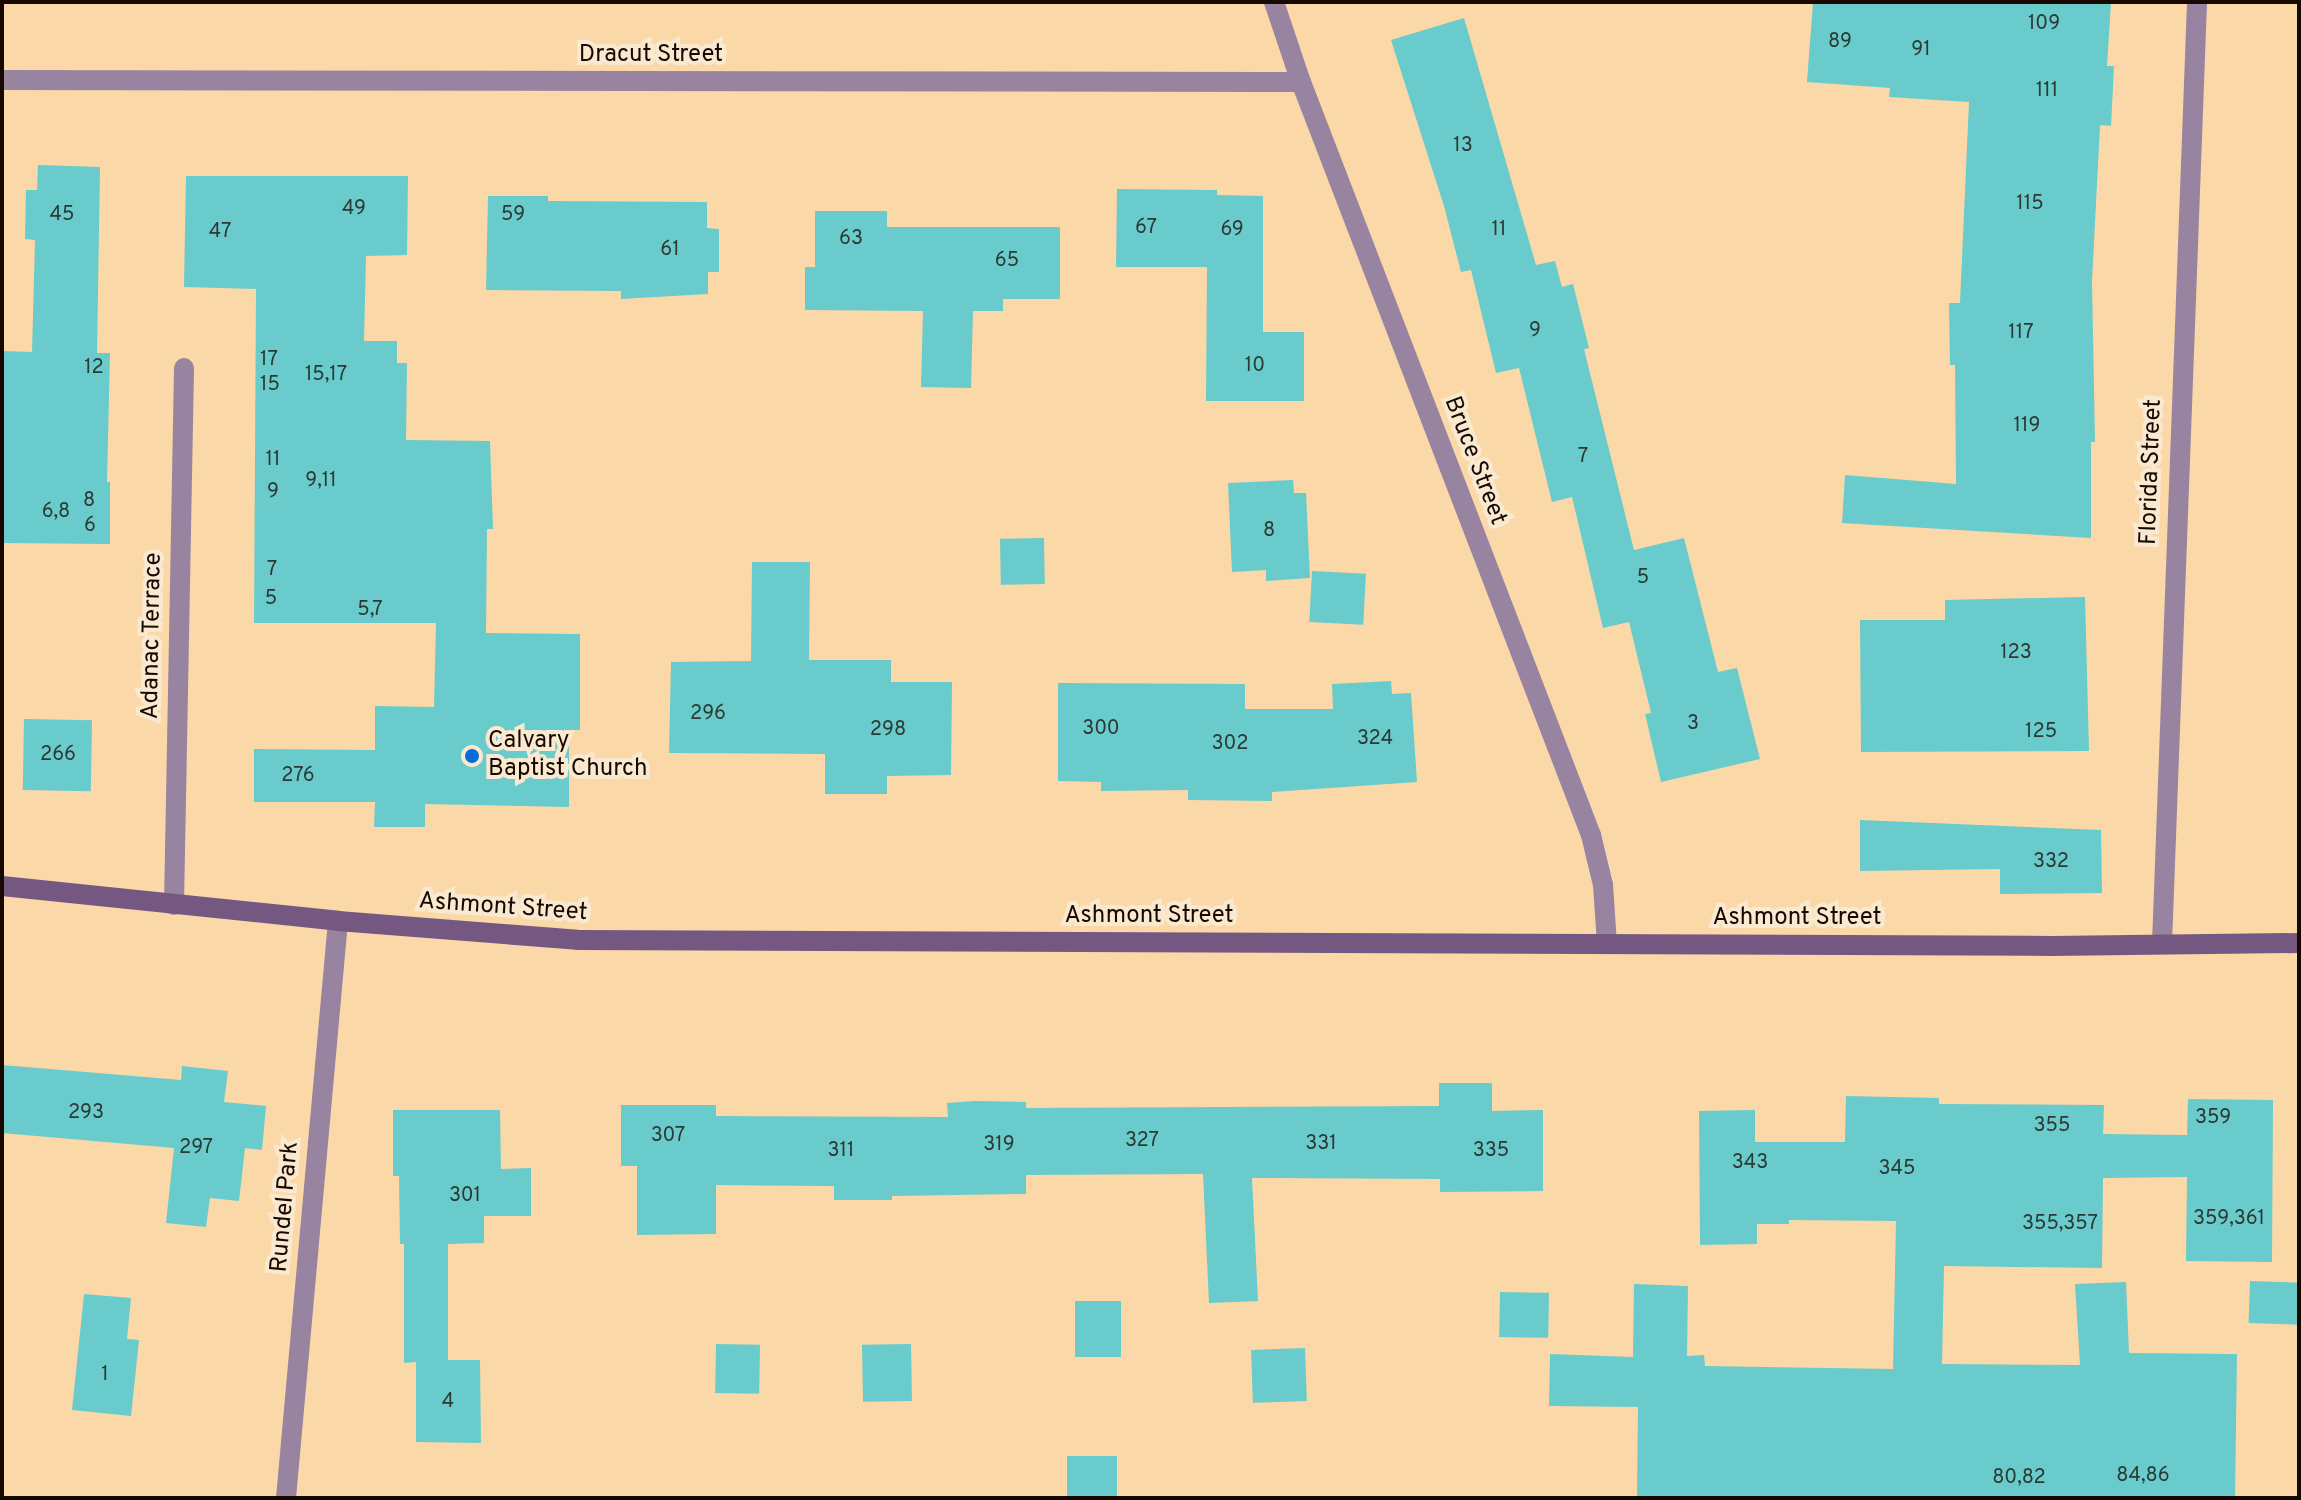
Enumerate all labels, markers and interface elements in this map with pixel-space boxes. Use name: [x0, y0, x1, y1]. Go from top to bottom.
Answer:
house number: 109: [2028, 12, 2060, 36]
house number: 89: [1828, 30, 1852, 54]
house number: 91: [1911, 38, 1931, 62]
street label: Dracut Street: [579, 42, 723, 70]
house number: 111: [2036, 79, 2058, 103]
house number: 13: [1453, 134, 1473, 158]
house number: 115: [2016, 192, 2044, 216]
house number: 49: [342, 197, 366, 221]
house number: 45: [50, 203, 74, 227]
house number: 59: [501, 203, 525, 227]
house number: 67: [1135, 216, 1157, 240]
house number: 69: [1220, 218, 1244, 242]
house number: 11: [1492, 218, 1506, 242]
house number: 47: [209, 220, 231, 244]
house number: 63: [839, 227, 863, 251]
house number: 61: [660, 238, 680, 262]
house number: 65: [995, 249, 1019, 273]
house number: 9: [1529, 319, 1541, 343]
house number: 117: [2008, 321, 2034, 345]
house number: 17: [260, 348, 278, 372]
house number: 10: [1245, 354, 1265, 378]
house number: 12: [84, 356, 104, 380]
house number: 15,17: [305, 363, 347, 387]
house number: 15: [260, 373, 280, 397]
street label: Bruce Street: [1436, 393, 1512, 529]
street label: Florida Street: [2135, 398, 2169, 546]
house number: 119: [2014, 414, 2040, 438]
house number: 7: [1578, 445, 1588, 469]
house number: 11: [266, 448, 280, 472]
house number: 9,11: [305, 469, 337, 493]
house number: 9: [267, 480, 279, 504]
house number: 8: [83, 489, 95, 513]
house number: 6,8: [42, 500, 70, 524]
house number: 6: [84, 514, 96, 538]
house number: 8: [1263, 519, 1275, 543]
street label: Adanac Terrace: [137, 552, 169, 720]
house number: 7: [267, 558, 277, 582]
house number: 5: [1637, 566, 1649, 590]
house number: 5: [265, 587, 277, 611]
house number: 5,7: [357, 598, 383, 622]
house number: 123: [2000, 641, 2032, 665]
house number: 296: [690, 702, 726, 726]
house number: 3: [1687, 712, 1699, 736]
house number: 300: [1082, 717, 1120, 741]
house number: 298: [870, 718, 906, 742]
house number: 125: [2025, 720, 2057, 744]
house number: 324: [1357, 727, 1393, 751]
place label: Calvary Baptist Church: [488, 728, 648, 784]
house number: 302: [1212, 732, 1248, 756]
house number: 266: [40, 743, 76, 767]
marker: Calvary Baptist Church: [463, 747, 481, 765]
house number: 276: [281, 764, 315, 788]
house number: 332: [2033, 850, 2069, 874]
street label: Ashmont Street: [418, 888, 588, 928]
street label: Ashmont Street: [1064, 903, 1234, 931]
street label: Ashmont Street: [1712, 905, 1882, 933]
house number: 293: [68, 1101, 104, 1125]
house number: 359: [2195, 1106, 2231, 1130]
house number: 355: [2034, 1114, 2070, 1138]
house number: 307: [651, 1124, 685, 1148]
house number: 327: [1125, 1129, 1159, 1153]
house number: 331: [1305, 1132, 1337, 1156]
house number: 319: [983, 1133, 1015, 1157]
house number: 297: [179, 1136, 213, 1160]
house number: 311: [828, 1139, 854, 1163]
house number: 335: [1473, 1139, 1509, 1163]
street label: Rundel Park: [266, 1140, 306, 1274]
house number: 343: [1732, 1151, 1768, 1175]
house number: 345: [1879, 1157, 1915, 1181]
house number: 301: [449, 1184, 481, 1208]
house number: 359,361: [2193, 1207, 2265, 1231]
house number: 355,357: [2022, 1212, 2098, 1236]
house number: 1: [101, 1363, 109, 1387]
house number: 4: [442, 1390, 454, 1414]
house number: 84,86: [2116, 1464, 2170, 1488]
house number: 80,82: [1992, 1466, 2046, 1490]

